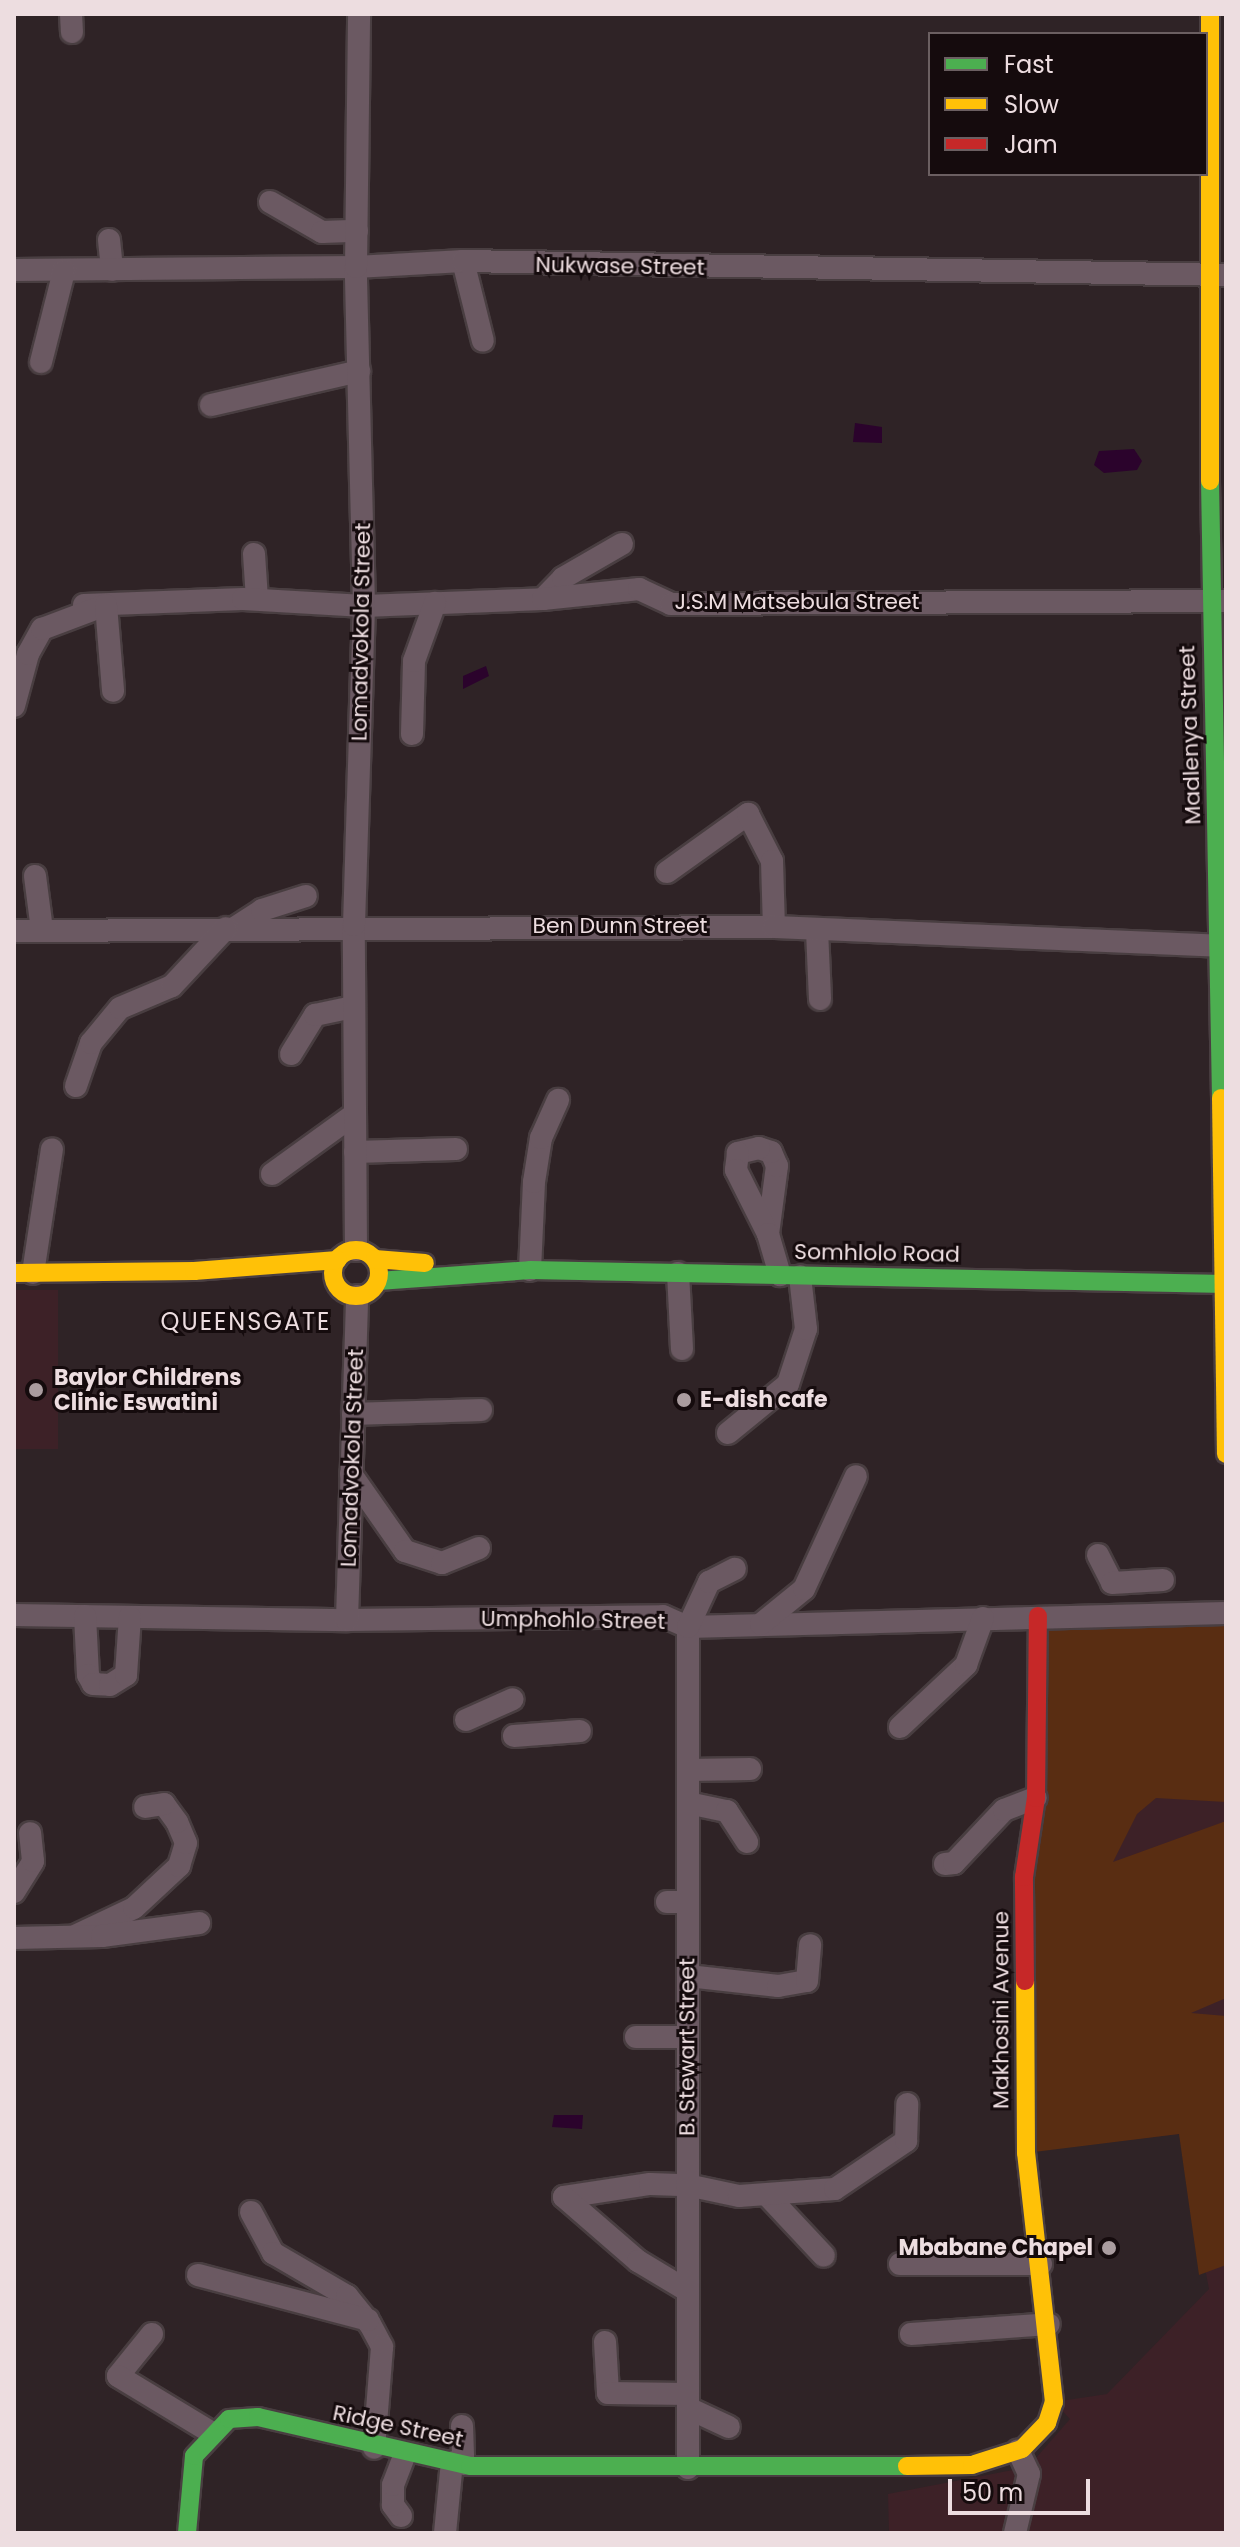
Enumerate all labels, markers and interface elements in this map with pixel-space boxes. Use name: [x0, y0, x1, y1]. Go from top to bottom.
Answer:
legend: [928, 32, 1208, 176]
text: Fast: [1004, 48, 1054, 81]
text: Slow: [1004, 88, 1059, 121]
text: Jam: [1004, 128, 1058, 161]
street label: Nukwase Street: [535, 251, 705, 281]
street label: Lomadvokola Street: [346, 523, 376, 741]
street label: J.S.M Matsebula Street: [674, 589, 920, 615]
street label: Madlenya Street: [1174, 645, 1206, 825]
street label: Ben Dunn Street: [532, 913, 708, 939]
street label: Somhlolo Road: [794, 1238, 960, 1268]
district label: QUEENSGATE: [161, 1308, 331, 1336]
street label: Lomadvokola Street: [335, 1348, 369, 1568]
place label: Baylor Childrens Clinic Eswatini: [54, 1364, 242, 1416]
marker: Baylor Childrens Clinic Eswatini: [25, 1379, 47, 1401]
place label: E-dish cafe: [700, 1387, 828, 1413]
marker: E-dish cafe: [675, 1391, 693, 1409]
street label: Umphohlo Street: [481, 1605, 665, 1635]
street label: Makhosini Avenue: [988, 1911, 1014, 2109]
street label: B. Stewart Street: [674, 1958, 700, 2136]
place label: Mbabane Chapel: [898, 2235, 1093, 2261]
marker: Mbabane Chapel: [1100, 2239, 1118, 2257]
street label: Ridge Street: [330, 2399, 466, 2453]
scale bar: [952, 2463, 1094, 2513]
text: 50 m: [962, 2476, 1023, 2509]

